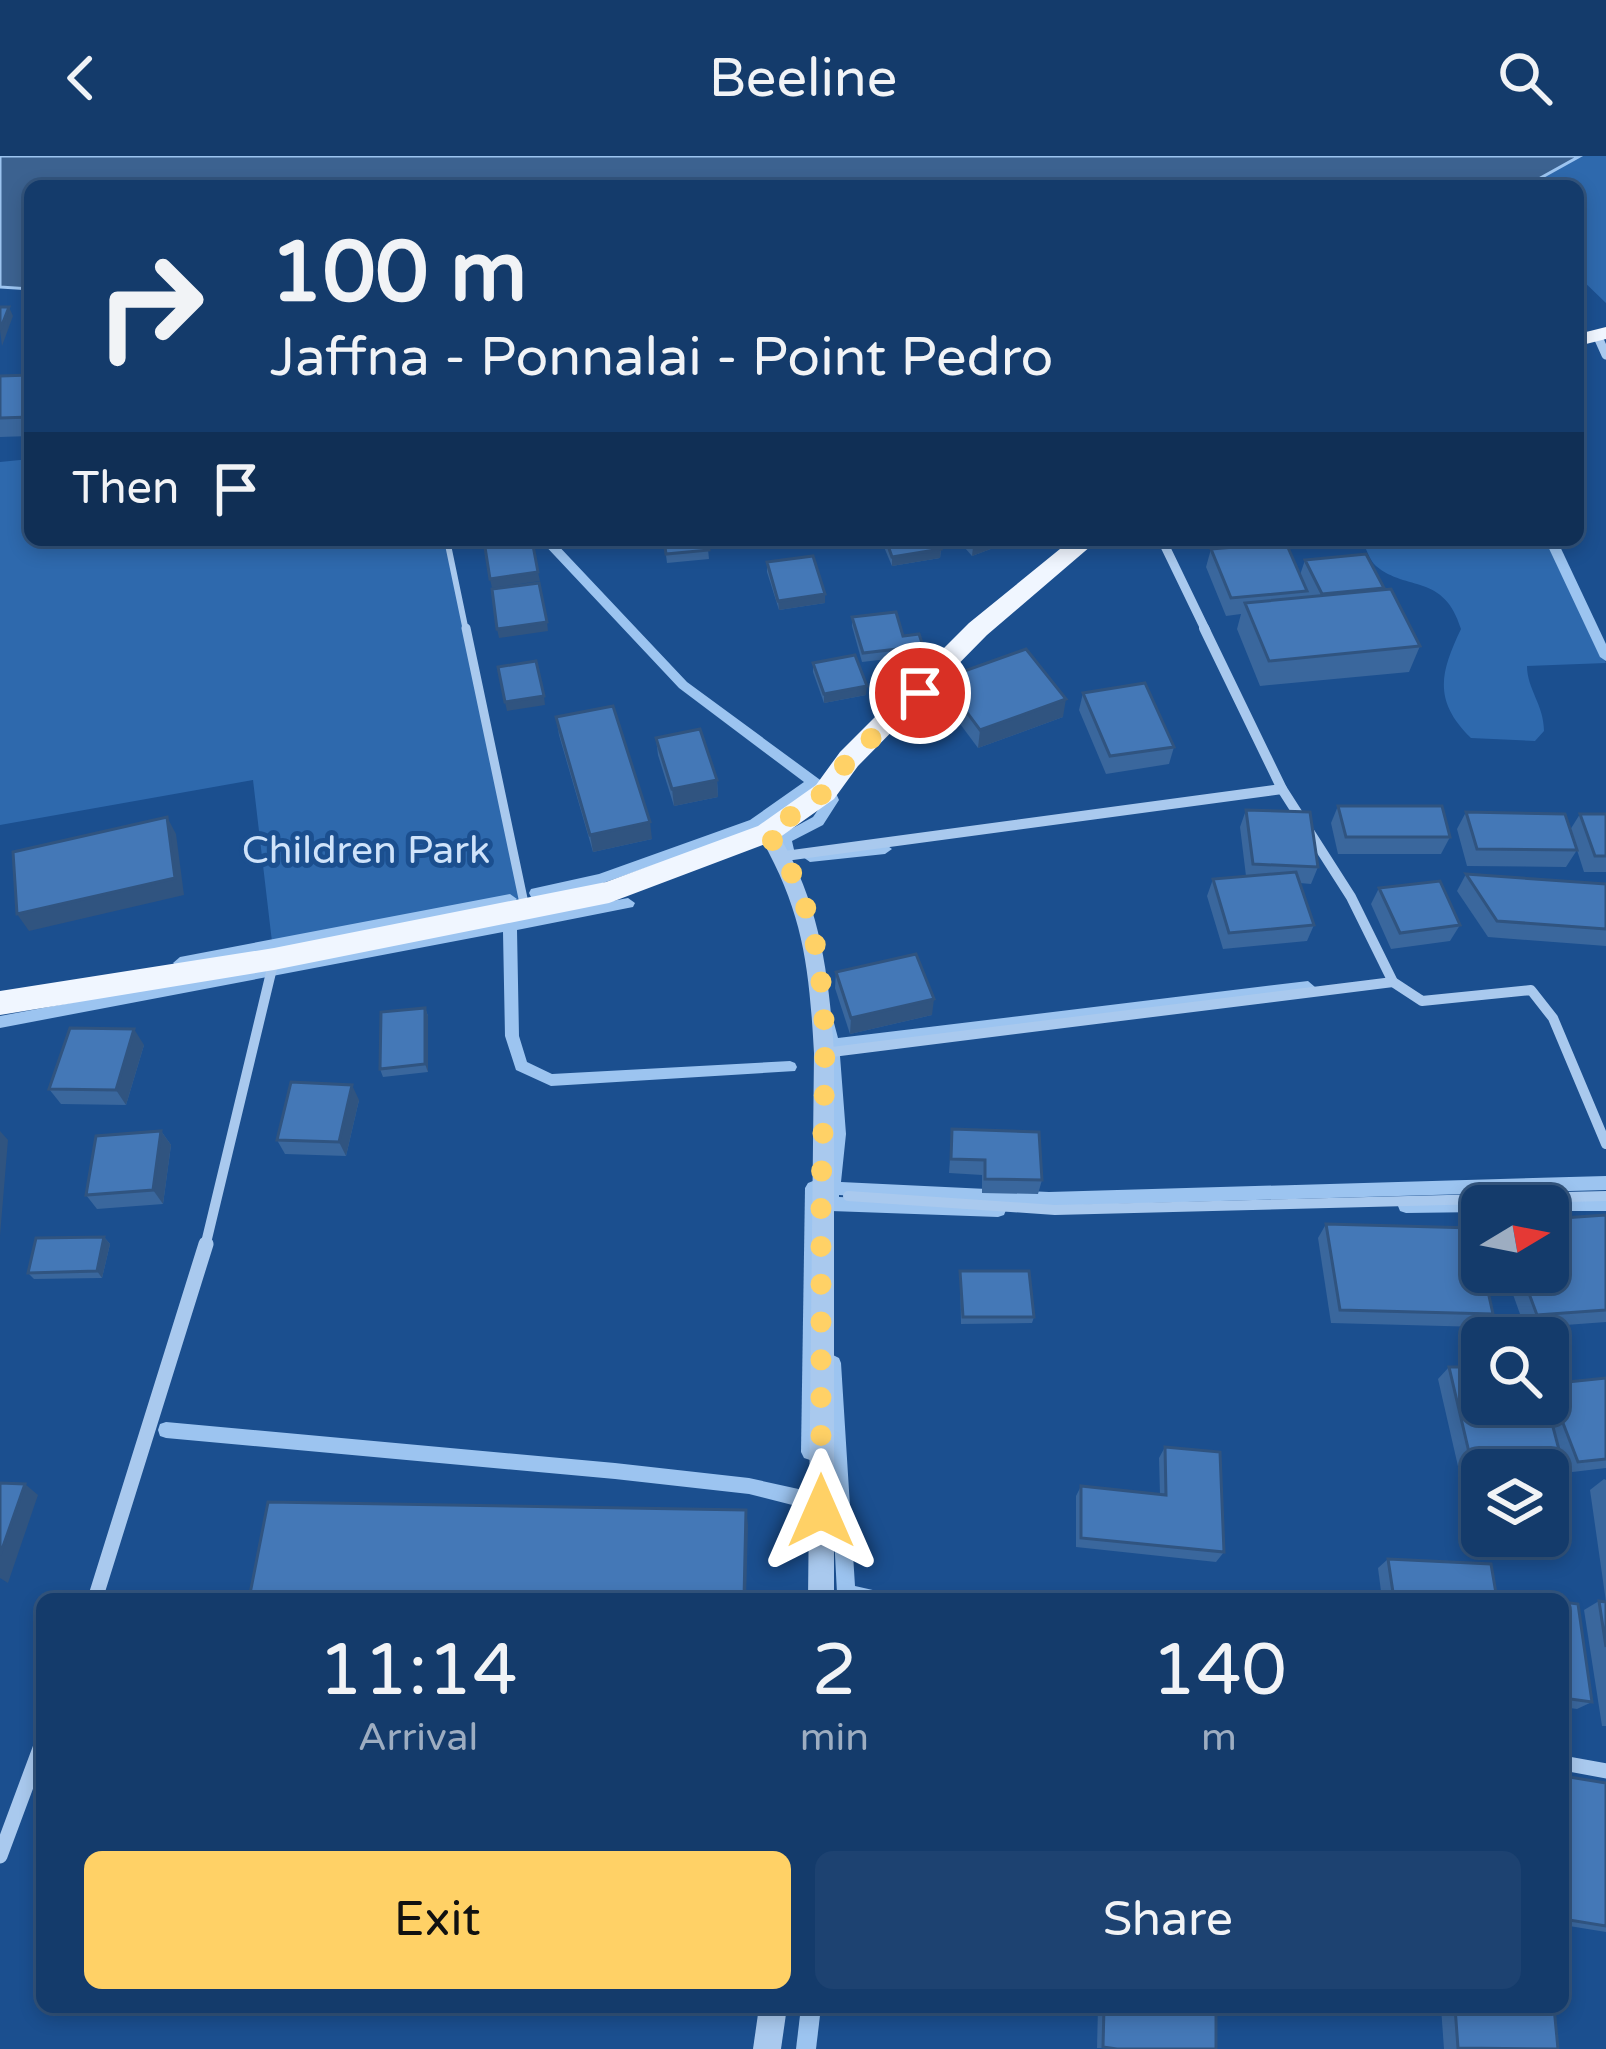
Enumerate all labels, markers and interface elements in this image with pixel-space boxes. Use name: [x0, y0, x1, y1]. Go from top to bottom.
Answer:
icon: back: [48, 45, 114, 111]
icon: search: [1492, 45, 1558, 111]
text: Beeline: [709, 46, 897, 111]
text: 100 m: [270, 223, 527, 324]
icon: right: [72, 228, 228, 384]
text: Jaffna - Ponnalai - Point Pedro: [270, 325, 1053, 390]
icon: arrive: [203, 456, 269, 522]
text: Then: [72, 462, 179, 516]
pin: [869, 642, 971, 744]
icon: arrive: [887, 660, 953, 726]
park label: Children Park: [242, 827, 490, 874]
north arrow: [1461, 1185, 1569, 1293]
map controls: [1461, 1185, 1569, 1557]
button: search: [1461, 1317, 1569, 1425]
position arrow: [758, 1448, 884, 1574]
button: layers: [1461, 1449, 1569, 1557]
text: 11:14: [318, 1628, 518, 1715]
text: 2: [812, 1628, 857, 1715]
text: 140: [1151, 1628, 1287, 1715]
text: Arrival: [358, 1714, 478, 1761]
text: min: [800, 1714, 869, 1761]
text: m: [1201, 1714, 1237, 1761]
button: Exit: [84, 1851, 791, 1989]
button: Share: [815, 1851, 1521, 1989]

